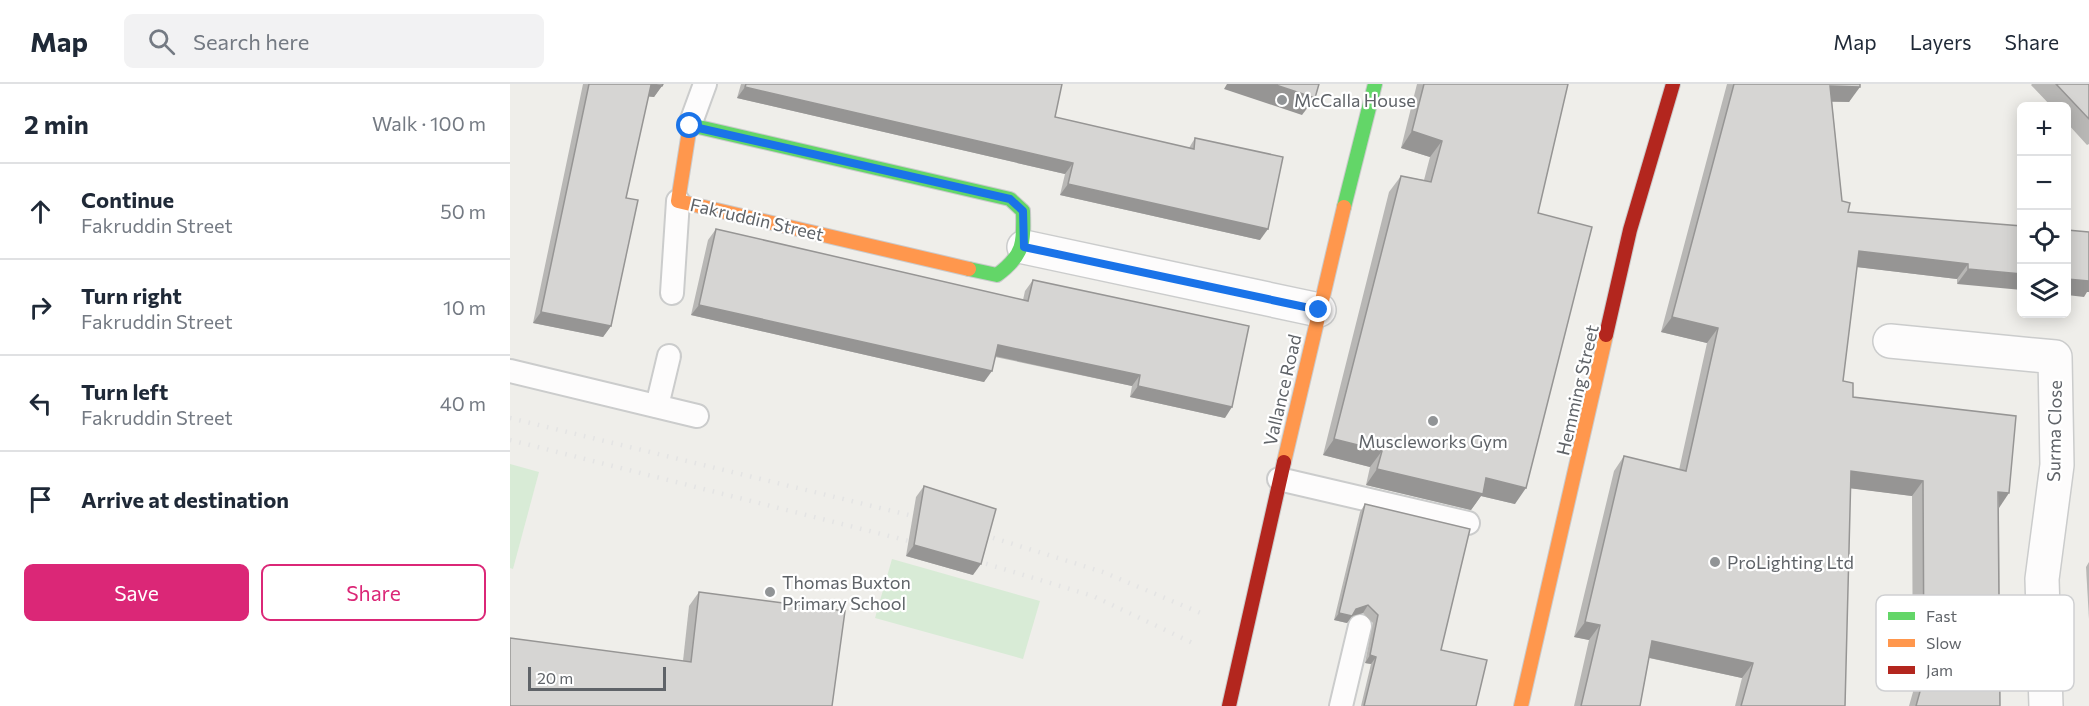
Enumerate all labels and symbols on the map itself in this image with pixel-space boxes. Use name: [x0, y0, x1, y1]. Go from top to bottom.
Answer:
place label: McCalla House: [1294, 89, 1416, 111]
marker: McCalla House: [1275, 93, 1289, 107]
route start: [676, 112, 702, 138]
street label: Fakruddin Street: [688, 193, 826, 245]
route end: [1305, 296, 1331, 322]
street label: Hemming Street: [1551, 323, 1603, 457]
street label: Vallance Road: [1259, 332, 1305, 448]
street label: Surma Close: [2042, 380, 2066, 482]
marker: Muscleworks Gym: [1426, 414, 1440, 428]
place label: Muscleworks Gym: [1358, 430, 1508, 452]
place label: ProLighting Ltd: [1727, 551, 1854, 573]
marker: ProLighting Ltd: [1708, 555, 1722, 569]
place label: Thomas Buxton Primary School: [782, 571, 911, 614]
marker: Thomas Buxton Primary School: [763, 585, 777, 599]
legend: [1876, 595, 2074, 691]
text: Fast: [1926, 606, 1957, 625]
text: Slow: [1926, 633, 1962, 652]
text: Jam: [1926, 660, 1953, 679]
scale bar: [528, 664, 666, 692]

